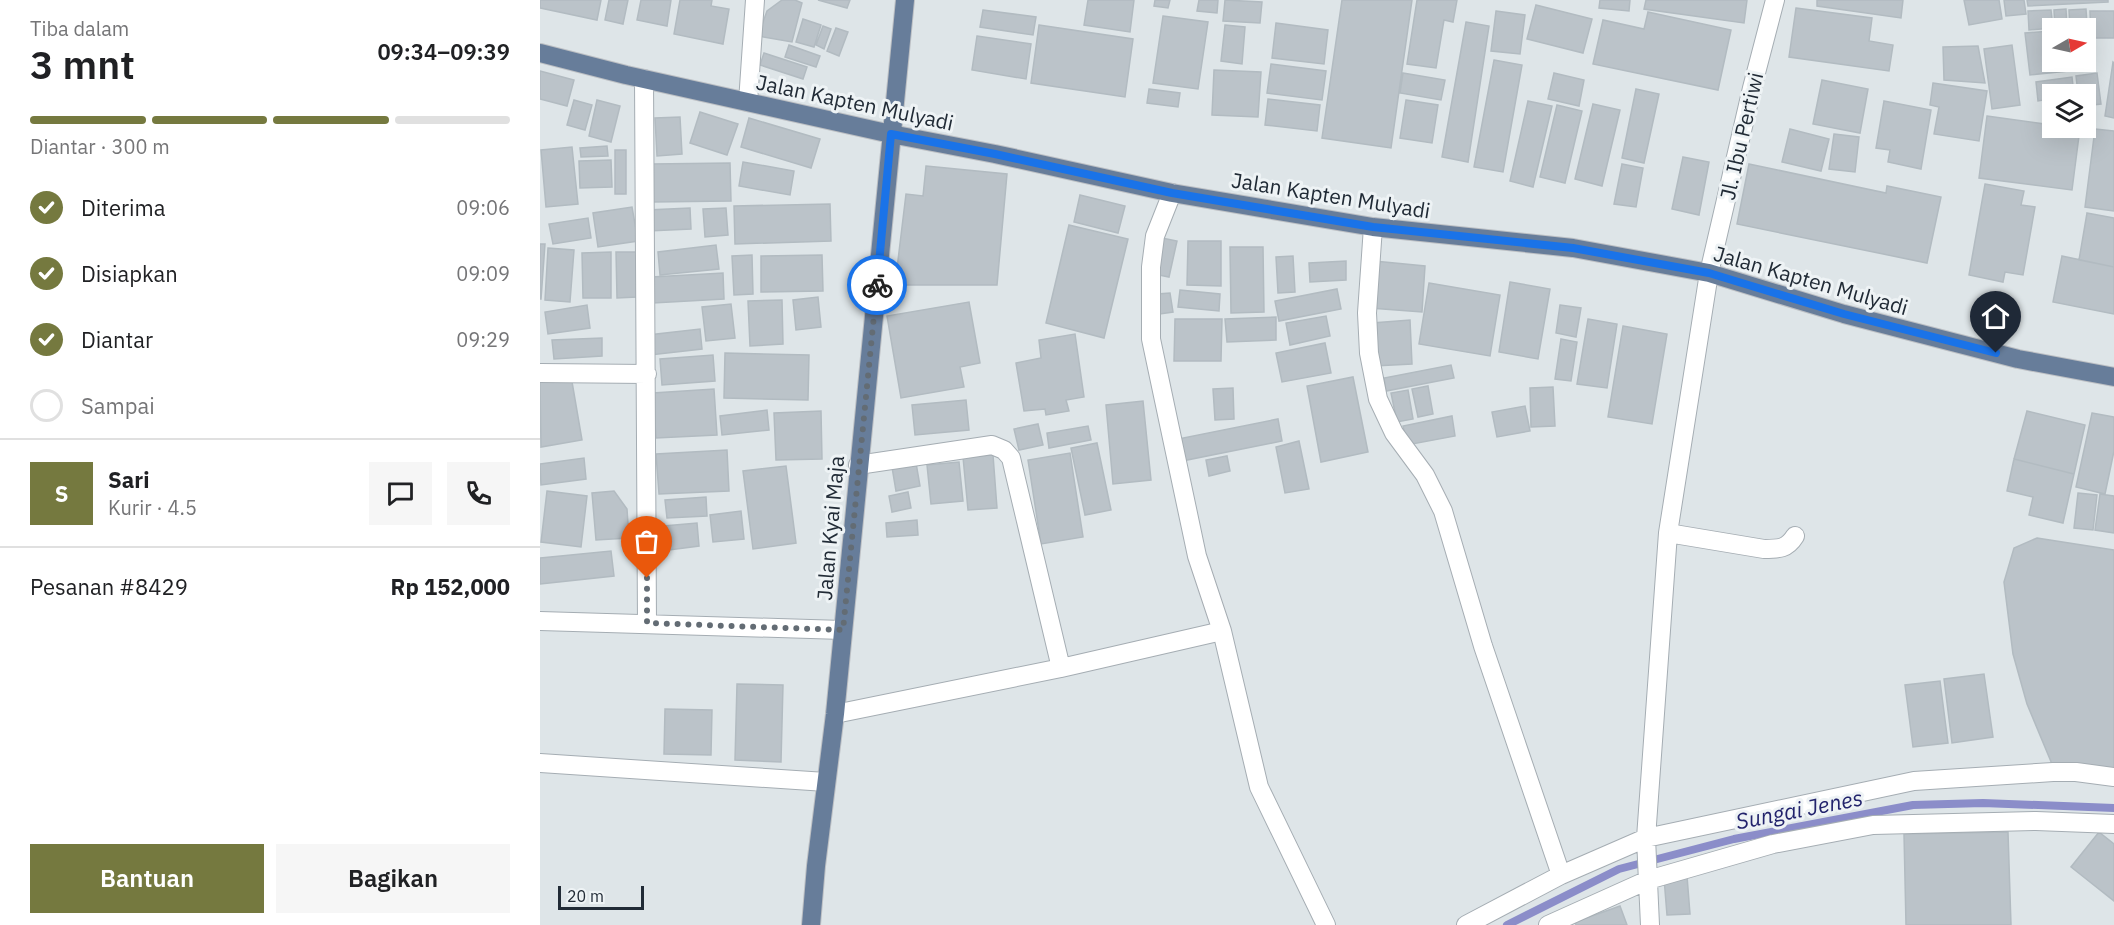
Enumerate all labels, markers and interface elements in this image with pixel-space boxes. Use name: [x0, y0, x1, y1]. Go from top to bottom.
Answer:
text: Tiba dalam: [30, 15, 129, 42]
north arrow: [2042, 18, 2096, 72]
map controls: [2042, 18, 2096, 138]
text: 09:34–09:39: [377, 37, 510, 66]
text: 3 mnt: [30, 39, 135, 90]
street label: Jalan Kapten Mulyadi: [754, 67, 956, 137]
street label: Jl. Ibu Pertiwi: [1713, 69, 1769, 203]
button: layers: [2042, 84, 2096, 138]
text: Diantar · 300 m: [30, 133, 170, 160]
street label: Jalan Kapten Mulyadi: [1230, 165, 1432, 225]
icon: check: [30, 191, 63, 224]
text: Diterima: [81, 193, 166, 222]
text: 09:06: [456, 194, 510, 221]
street label: Jalan Kapten Mulyadi: [1711, 239, 1911, 321]
courier: [847, 255, 907, 315]
icon: check: [30, 257, 63, 290]
text: Disiapkan: [81, 259, 178, 288]
text: 09:09: [456, 260, 510, 287]
icon: bike: [861, 269, 894, 302]
pin: [1970, 291, 2021, 353]
icon: home: [1979, 300, 2012, 333]
icon: check: [30, 323, 63, 356]
text: Diantar: [81, 325, 153, 354]
text: 09:29: [456, 326, 510, 353]
text: Sampai: [81, 391, 155, 420]
street label: Jalan Kyai Maja: [810, 454, 850, 602]
button: chat: [369, 462, 432, 525]
button: phone: [447, 462, 510, 525]
text: Sari: [108, 465, 149, 494]
text: S: [55, 479, 68, 508]
text: Kurir · 4.5: [108, 494, 197, 521]
pin: [621, 516, 672, 578]
icon: bag: [630, 525, 663, 558]
text: Pesanan #8429: [30, 572, 188, 601]
text: Rp 152,000: [391, 572, 510, 601]
water label: Sungai Jenes: [1733, 782, 1865, 836]
button: Bantuan: [30, 844, 264, 913]
button: Bagikan: [276, 844, 510, 913]
scale bar: [558, 883, 644, 910]
text: 20 m: [567, 886, 604, 906]

